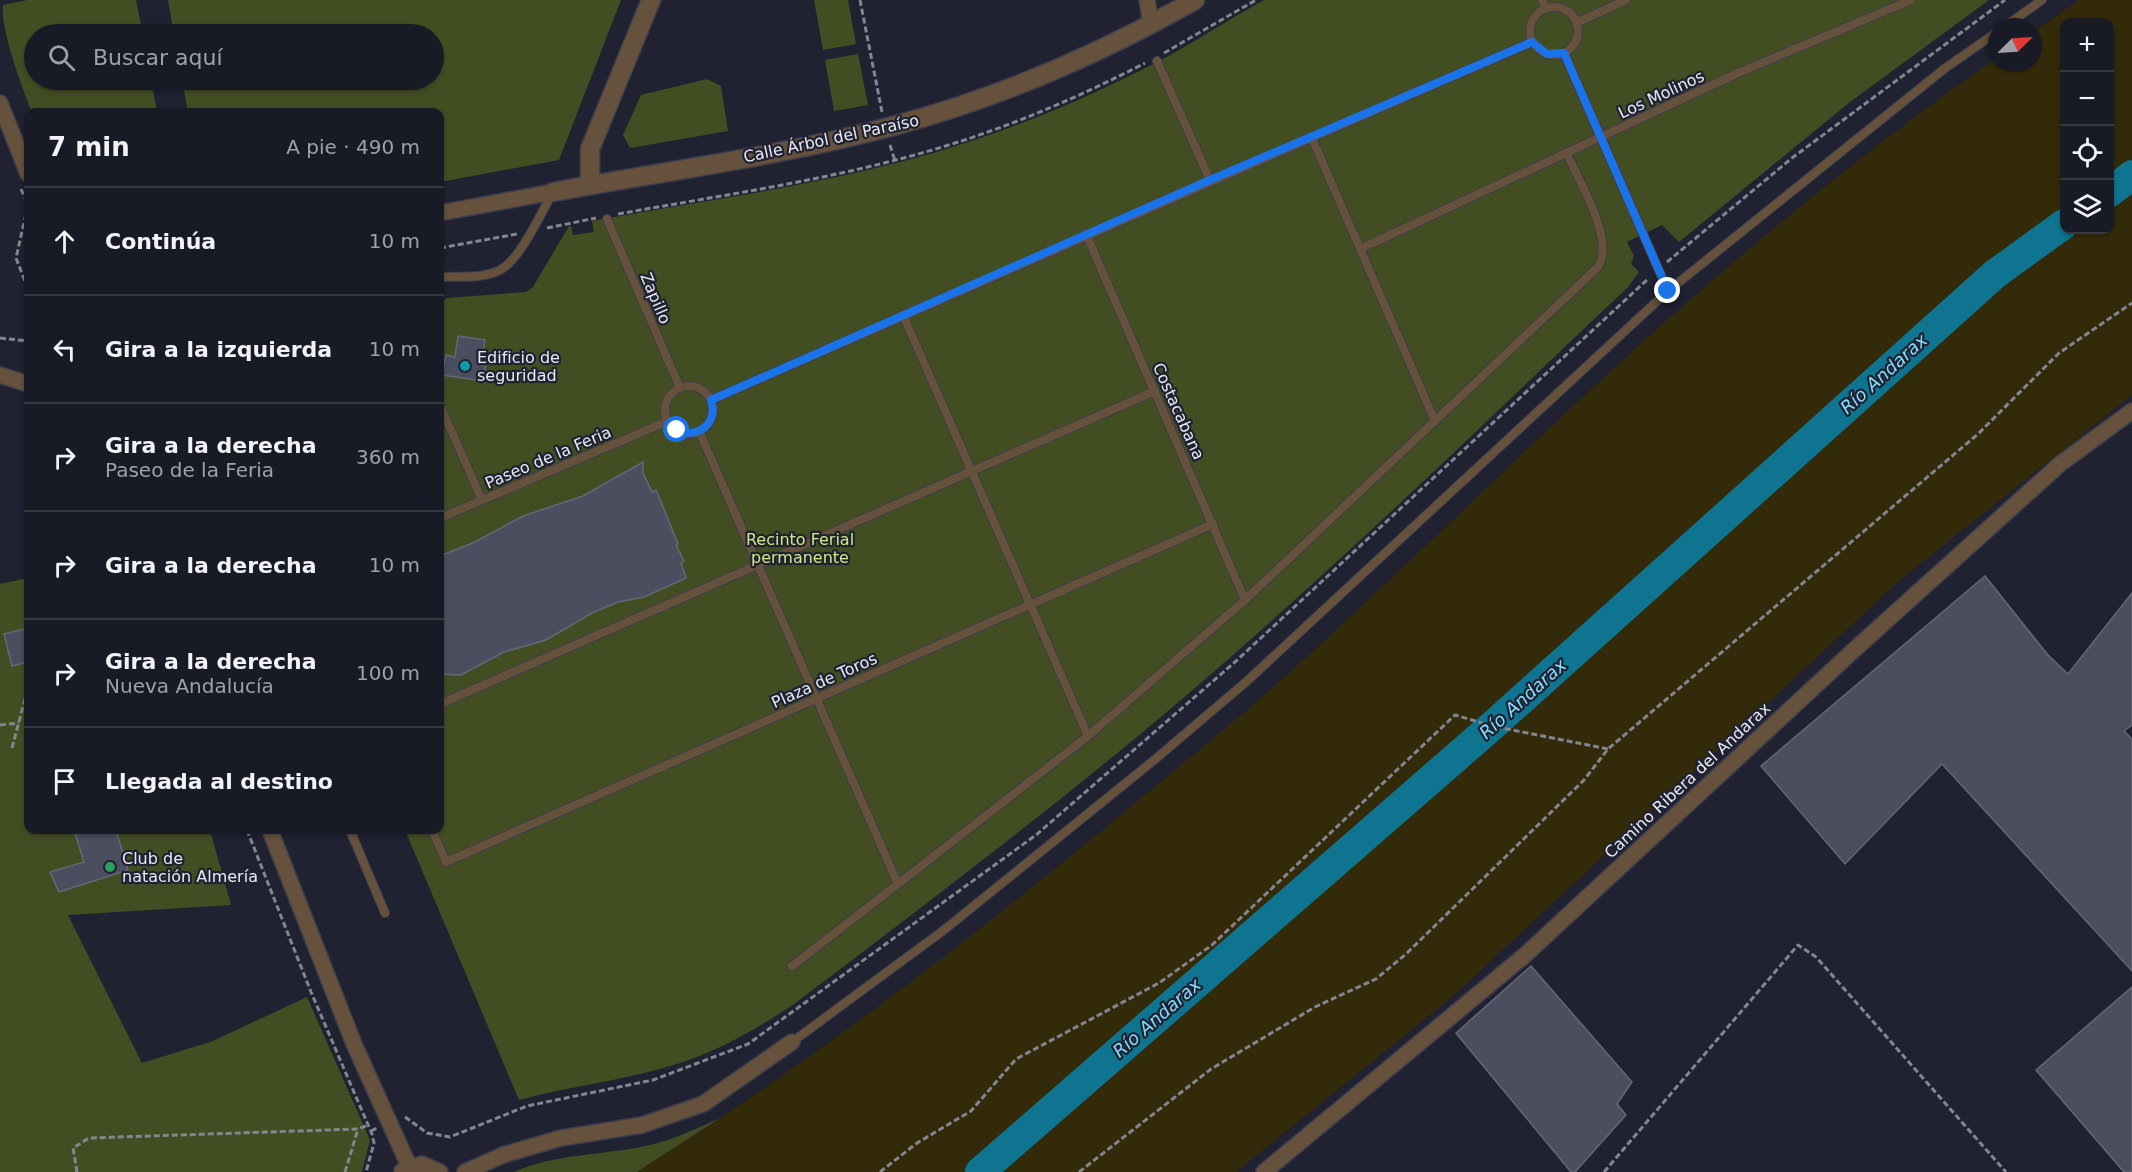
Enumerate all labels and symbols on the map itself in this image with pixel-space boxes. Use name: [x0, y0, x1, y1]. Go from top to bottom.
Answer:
north arrow: [1988, 18, 2042, 72]
street label: Los Molinos: [1615, 66, 1707, 123]
street label: Calle Árbol del Paraíso: [742, 111, 921, 166]
street label: Zapillo: [636, 270, 675, 327]
route end: [1654, 277, 1680, 303]
water label: Río Andarax: [1836, 329, 1932, 418]
place label: Edificio de seguridad: [477, 348, 560, 385]
marker: Edificio de seguridad: [458, 359, 472, 373]
street label: Costacabana: [1149, 360, 1208, 463]
route start: [663, 416, 689, 442]
street label: Paseo de la Feria: [482, 422, 614, 493]
park label: Recinto Ferial permanente: [746, 530, 854, 567]
street label: Plaza de Toros: [769, 649, 880, 712]
water label: Río Andarax: [1475, 654, 1571, 743]
street label: Camino Ribera del Andarax: [1601, 699, 1774, 862]
place label: Club de natación Almería: [122, 849, 258, 886]
marker: Club de natación Almería: [103, 860, 117, 874]
water label: Río Andarax: [1108, 974, 1205, 1061]

